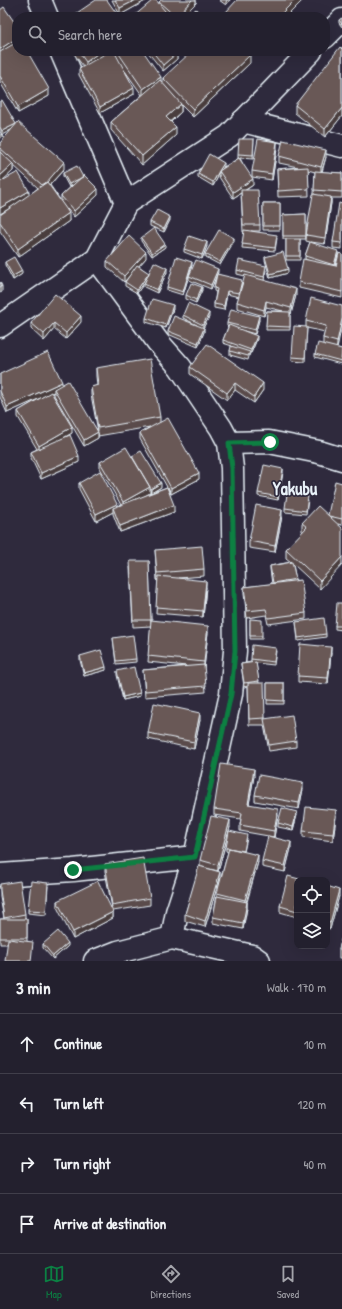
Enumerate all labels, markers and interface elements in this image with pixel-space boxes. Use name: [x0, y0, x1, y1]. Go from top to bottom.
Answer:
search box: [12, 12, 330, 56]
icon: search: [26, 23, 48, 45]
text: Search here: [58, 24, 122, 45]
route start: [261, 433, 279, 451]
district label: Yakubu: [273, 476, 318, 501]
route end: [64, 861, 82, 879]
map controls: [294, 877, 330, 949]
button: locate: [294, 877, 330, 913]
button: layers: [294, 913, 330, 949]
text: 3 min: [16, 976, 51, 999]
text: Walk · 170 m: [267, 978, 326, 996]
icon: ahead: [16, 1033, 38, 1055]
text: Continue: [54, 1033, 102, 1054]
text: 10 m: [304, 1035, 326, 1053]
icon: left: [16, 1093, 38, 1115]
text: Turn left: [54, 1093, 104, 1114]
text: 120 m: [298, 1095, 326, 1113]
icon: right: [16, 1153, 38, 1175]
text: Turn right: [54, 1153, 110, 1174]
text: 40 m: [303, 1155, 326, 1173]
icon: arrive: [16, 1213, 38, 1235]
text: Arrive at destination: [54, 1213, 166, 1234]
tab: Map: [43, 1263, 65, 1301]
tab: Directions: [151, 1263, 191, 1301]
tab: Saved: [277, 1263, 299, 1301]

